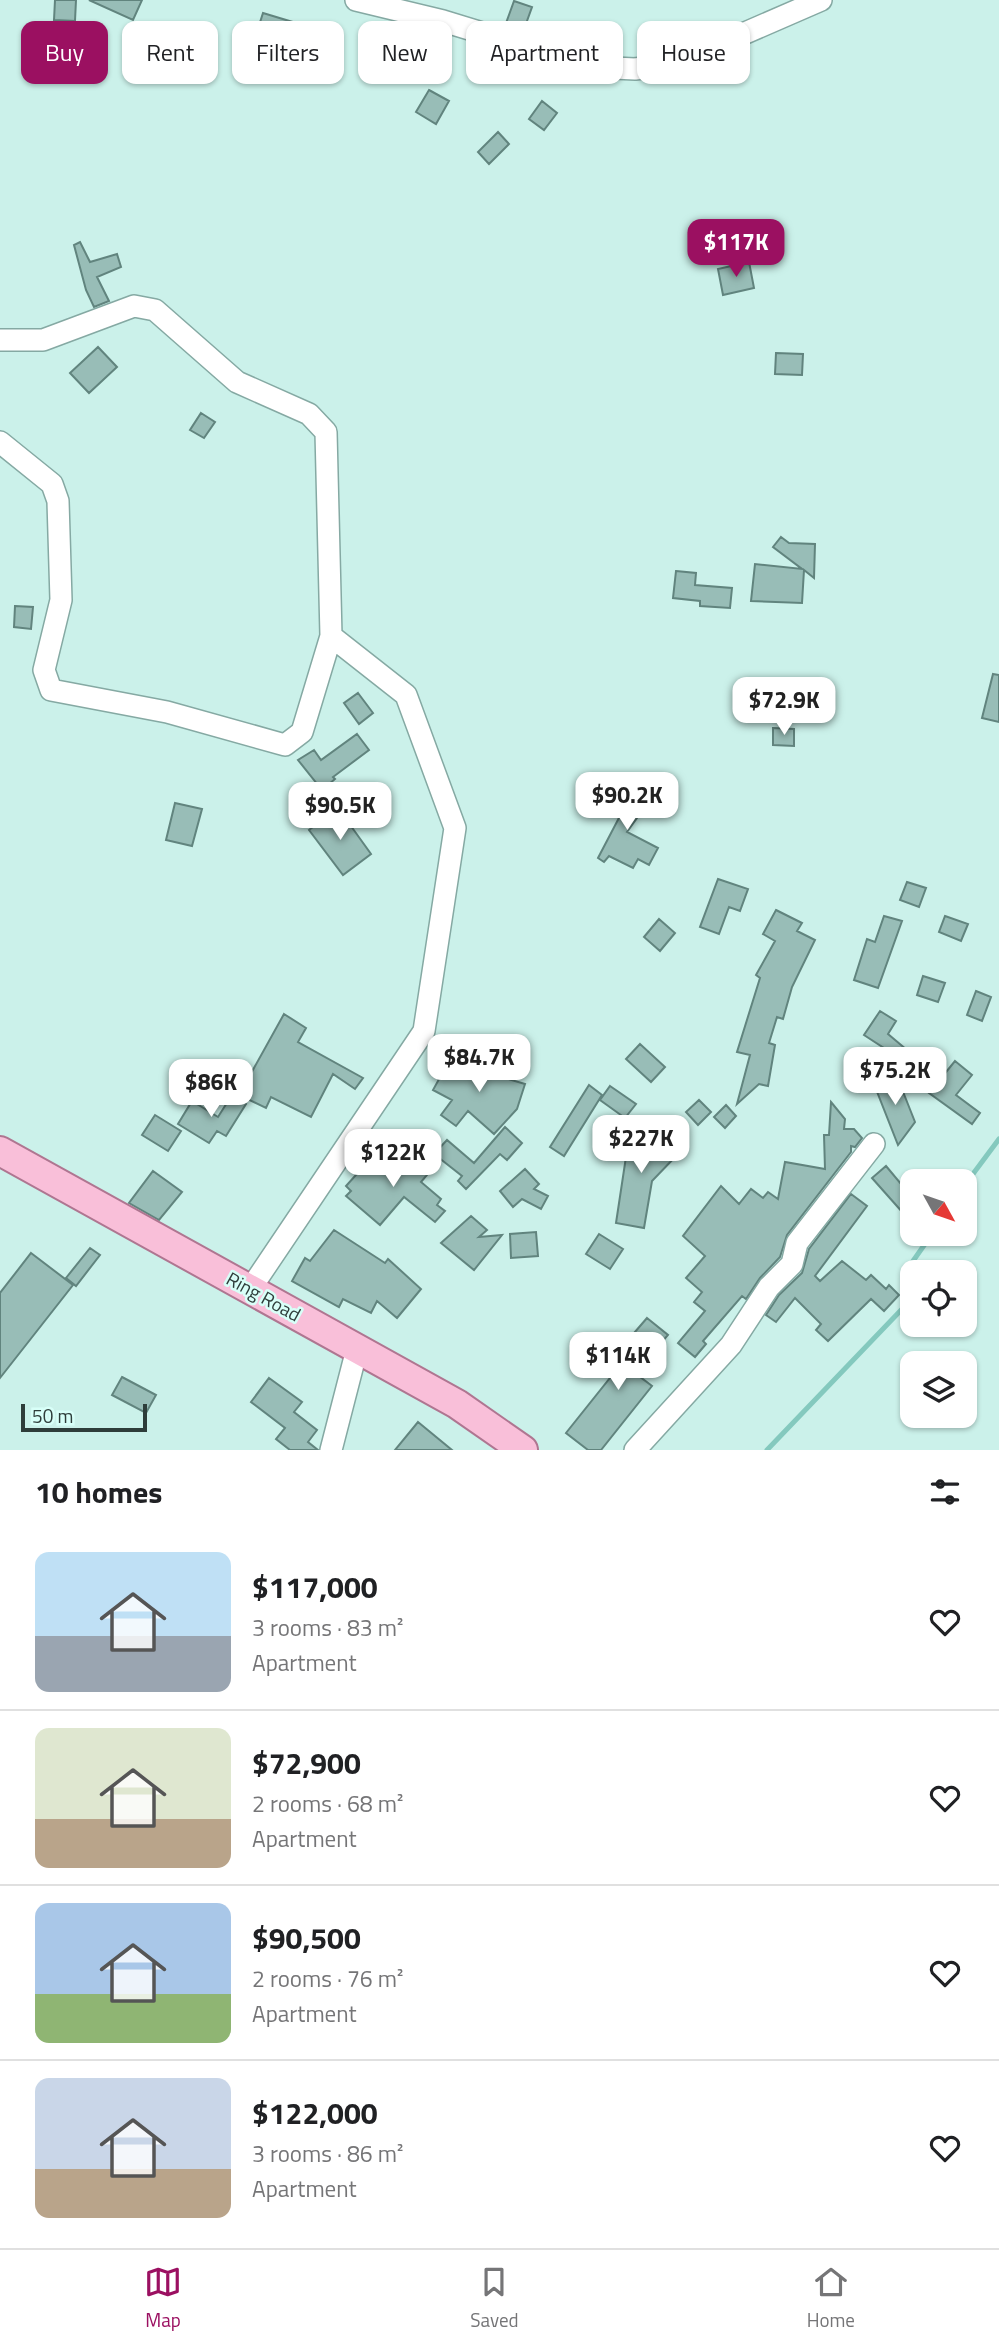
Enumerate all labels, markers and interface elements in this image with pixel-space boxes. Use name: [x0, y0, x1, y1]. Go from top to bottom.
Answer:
chip: Buy: [21, 21, 108, 84]
chip: Rent: [122, 21, 218, 84]
chip: Filters: [232, 21, 344, 84]
chip: New: [358, 21, 452, 84]
chip: Apartment: [466, 21, 623, 84]
chip: House: [637, 21, 750, 84]
pin: $117K: [687, 219, 785, 279]
text: $117K: [703, 224, 769, 259]
pin: $72.9K: [727, 678, 841, 737]
text: $72.9K: [748, 682, 820, 717]
pin: $90.2K: [570, 772, 684, 832]
text: $90.2K: [591, 777, 663, 812]
pin: $90.5K: [283, 782, 397, 842]
text: $90.5K: [304, 787, 376, 822]
pin: $84.7K: [422, 1034, 536, 1094]
text: $84.7K: [443, 1039, 515, 1074]
pin: $75.2K: [838, 1048, 952, 1107]
text: $75.2K: [859, 1052, 931, 1087]
pin: $86K: [170, 1060, 252, 1119]
text: $86K: [185, 1064, 237, 1099]
pin: $227K: [592, 1116, 690, 1175]
text: $227K: [608, 1120, 674, 1155]
pin: $122K: [344, 1130, 442, 1189]
text: $122K: [360, 1134, 426, 1169]
north arrow: [900, 1169, 976, 1246]
map controls: [900, 1169, 977, 1428]
button: locate: [900, 1260, 977, 1337]
street label: Ring Road: [221, 1264, 307, 1328]
pin: $114K: [569, 1332, 667, 1392]
text: $114K: [585, 1337, 651, 1372]
button: layers: [900, 1351, 977, 1428]
scale bar: [21, 1401, 147, 1433]
text: 50 m: [32, 1401, 73, 1430]
text: 10 homes: [35, 1469, 162, 1515]
icon: filters: [926, 1473, 964, 1511]
text: $117,000: [252, 1564, 378, 1610]
icon: home: [91, 1580, 175, 1664]
icon: heart: [926, 1603, 964, 1641]
text: 3 rooms · 83 m²: [252, 1610, 403, 1645]
text: Apartment: [252, 1645, 357, 1680]
text: $72,900: [252, 1740, 361, 1786]
icon: home: [91, 1756, 175, 1840]
icon: heart: [926, 1779, 964, 1817]
text: 2 rooms · 68 m²: [252, 1786, 403, 1821]
text: Apartment: [252, 1821, 357, 1856]
text: $90,500: [252, 1915, 361, 1961]
icon: home: [91, 1931, 175, 2015]
icon: heart: [926, 1954, 964, 1992]
text: 2 rooms · 76 m²: [252, 1961, 403, 1996]
text: Apartment: [252, 1996, 357, 2031]
text: $122,000: [252, 2090, 378, 2136]
icon: home: [91, 2106, 175, 2190]
icon: heart: [926, 2129, 964, 2167]
text: 3 rooms · 86 m²: [252, 2136, 403, 2171]
text: Apartment: [252, 2171, 357, 2206]
tab: Map: [144, 2263, 182, 2334]
tab: Saved: [470, 2263, 519, 2334]
tab: Home: [807, 2263, 855, 2334]

